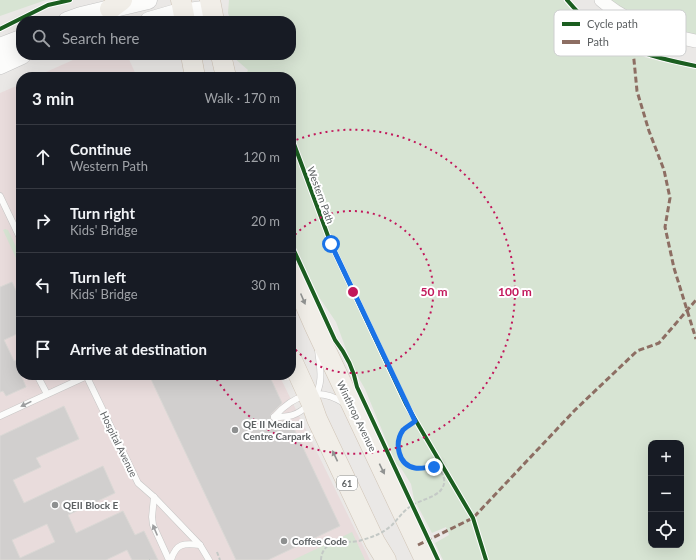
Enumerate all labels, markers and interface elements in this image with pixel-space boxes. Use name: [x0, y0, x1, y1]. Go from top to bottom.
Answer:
legend: [554, 10, 686, 56]
search box: [16, 16, 296, 60]
text: Cycle path: [587, 17, 638, 30]
icon: search: [30, 27, 52, 49]
text: Search here: [62, 29, 139, 47]
text: Path: [587, 35, 609, 48]
text: 3 min: [32, 88, 74, 109]
text: Walk · 170 m: [204, 90, 280, 106]
text: Continue: [70, 140, 131, 158]
icon: ahead: [32, 146, 54, 168]
text: 120 m: [243, 149, 280, 165]
text: Western Path: [70, 158, 148, 174]
street label: Western Path: [305, 165, 337, 225]
text: Turn right: [70, 204, 135, 222]
icon: right: [32, 210, 54, 232]
text: 20 m: [251, 213, 280, 229]
text: Kids' Bridge: [70, 222, 138, 238]
route start: [322, 235, 340, 253]
text: Turn left: [70, 268, 126, 286]
icon: left: [32, 274, 54, 296]
text: 30 m: [251, 277, 280, 293]
text: 50 m: [421, 284, 447, 299]
text: 100 m: [498, 284, 532, 299]
centre of rings: [346, 285, 360, 299]
text: Kids' Bridge: [70, 286, 138, 302]
one-way arrow: [300, 294, 306, 305]
icon: arrive: [32, 338, 54, 360]
text: Arrive at destination: [70, 340, 207, 358]
street label: Winthrop Avenue: [335, 379, 379, 453]
one-way arrow: [20, 401, 31, 407]
street label: Hospital Avenue: [98, 409, 140, 479]
place label: QE II Medical Centre Carpark: [243, 418, 311, 442]
marker: QE II Medical Centre Carpark: [230, 425, 240, 435]
map controls: [648, 440, 684, 548]
button: +: [648, 440, 684, 476]
one-way arrow: [332, 451, 338, 462]
route end: [425, 458, 443, 476]
one-way arrow: [379, 463, 386, 475]
road number: 61: [337, 476, 357, 490]
button: −: [648, 476, 684, 512]
place label: QEII Block E: [63, 499, 119, 511]
marker: QEII Block E: [50, 500, 60, 510]
button: locate: [648, 512, 684, 548]
one-way arrow: [152, 523, 158, 535]
place label: Coffee Code: [292, 535, 348, 547]
marker: Coffee Code: [279, 536, 289, 546]

